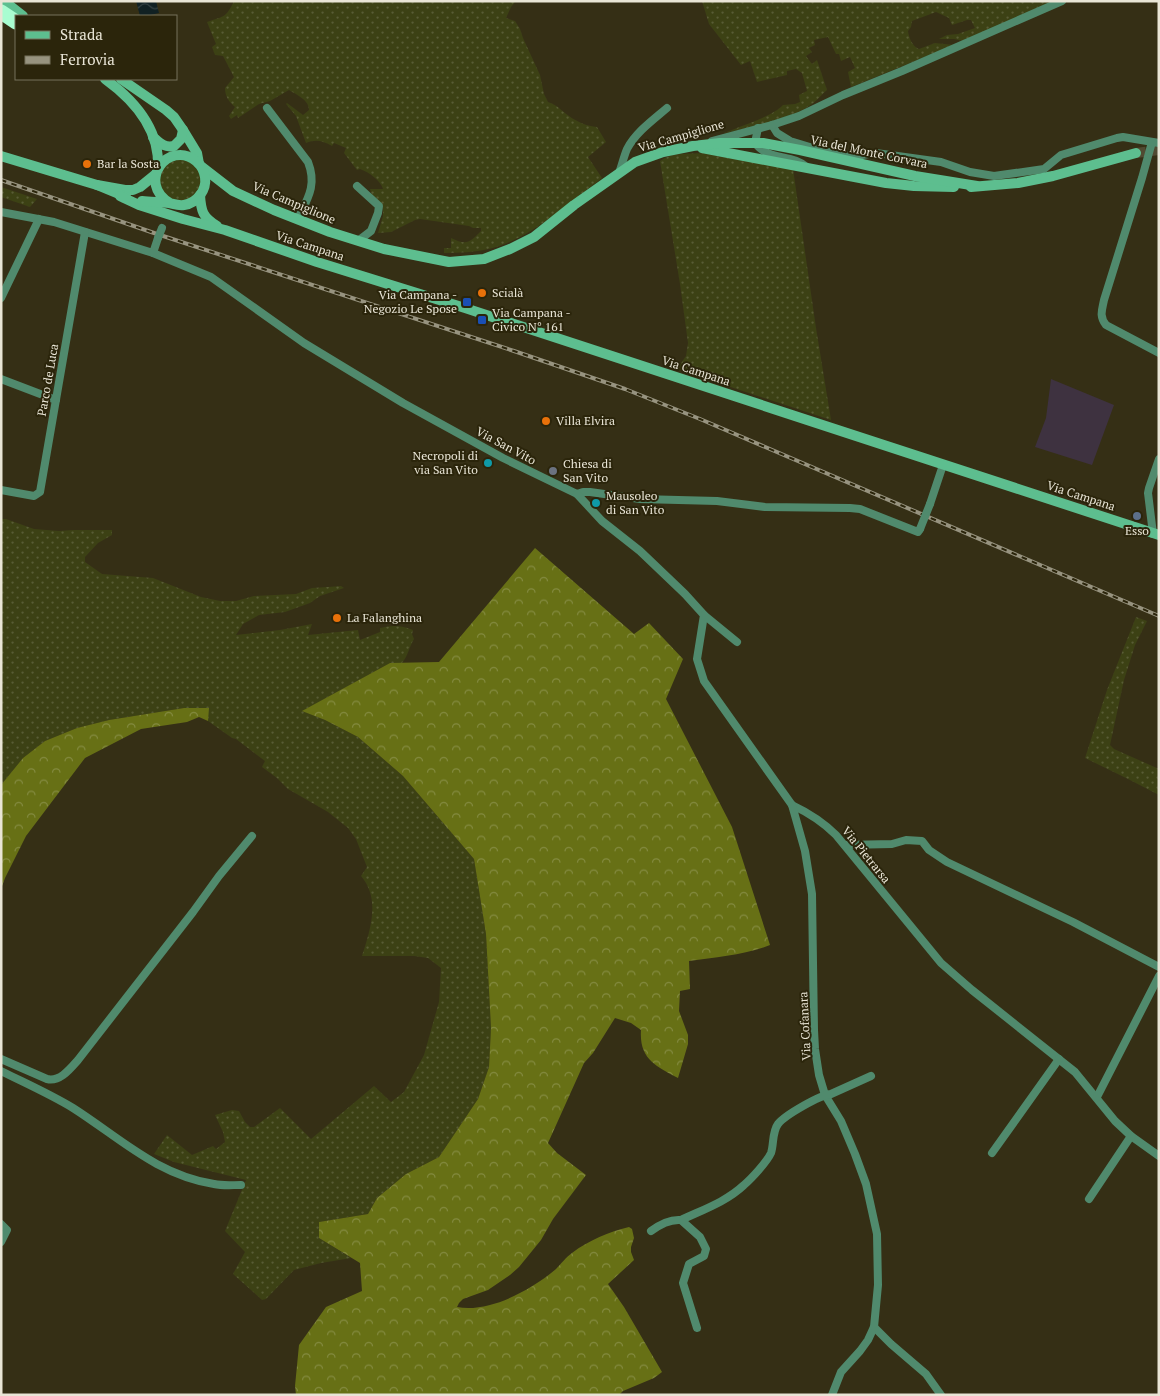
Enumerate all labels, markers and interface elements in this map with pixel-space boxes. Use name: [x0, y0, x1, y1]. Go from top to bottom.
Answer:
legend: [15, 15, 178, 80]
text: Strada: [60, 24, 103, 44]
text: Ferrovia: [60, 49, 115, 69]
street label: Via Campiglione: [636, 116, 726, 155]
street label: Via del Monte Corvara: [809, 132, 929, 171]
place label: Bar la Sosta: [97, 156, 159, 171]
marker: Bar la Sosta: [81, 158, 93, 170]
street label: Via Campiglione: [250, 178, 338, 227]
street label: Via Campana: [274, 227, 346, 264]
place label: Scialà: [492, 285, 523, 300]
place label: Via Campana - Negozio Le Spose: [364, 287, 457, 316]
marker: Scialà: [476, 287, 488, 299]
marker: Via Campana - Negozio Le Spose: [461, 296, 473, 308]
place label: Via Campana - Civico N° 161: [492, 305, 571, 334]
marker: Via Campana - Civico N° 161: [476, 314, 488, 326]
street label: Parco de Luca: [34, 342, 61, 417]
street label: Via Campana: [660, 352, 732, 389]
place label: Villa Elvira: [556, 413, 615, 428]
marker: Villa Elvira: [540, 415, 552, 427]
street label: Via San Vito: [474, 423, 539, 468]
place label: Necropoli di via San Vito: [413, 448, 478, 477]
place label: Chiesa di San Vito: [563, 456, 612, 485]
marker: Necropoli di via San Vito: [482, 457, 494, 469]
marker: Chiesa di San Vito: [547, 465, 559, 477]
street label: Via Campana: [1045, 477, 1117, 514]
place label: Mausoleo di San Vito: [606, 488, 665, 517]
marker: Mausoleo di San Vito: [590, 497, 602, 509]
marker: Esso: [1131, 510, 1143, 522]
place label: Esso: [1125, 523, 1149, 538]
place label: La Falanghina: [347, 610, 422, 625]
marker: La Falanghina: [331, 612, 343, 624]
street label: Via Pietrarsa: [839, 823, 894, 886]
street label: Via Cofanara: [795, 991, 814, 1061]

